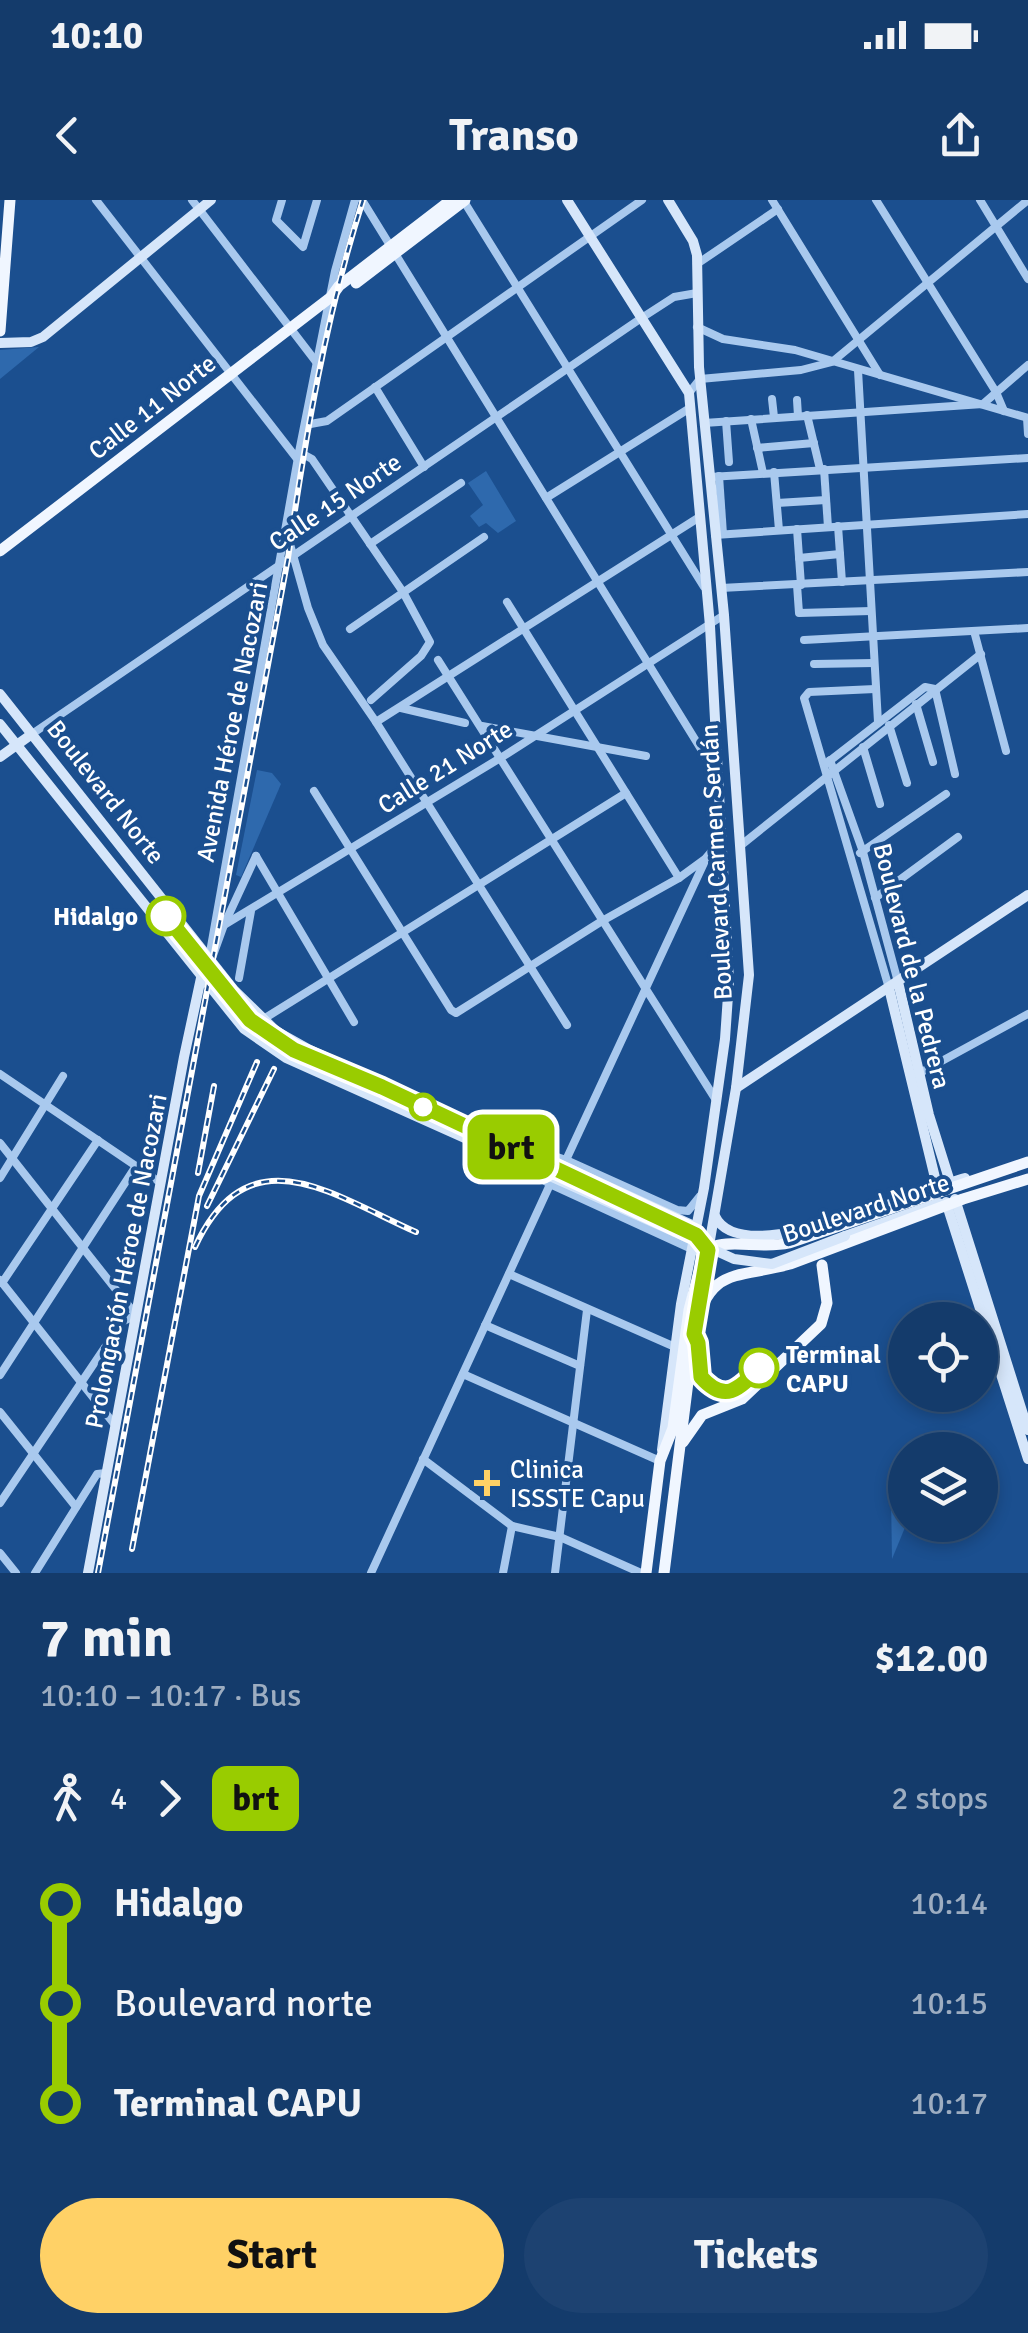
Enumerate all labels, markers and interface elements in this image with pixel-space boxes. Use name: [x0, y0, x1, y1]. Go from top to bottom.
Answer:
text: 10:10: [50, 12, 143, 59]
icon: back: [40, 108, 95, 163]
text: Transo: [449, 108, 579, 163]
icon: share: [933, 108, 988, 163]
street label: Calle 11 Norte: [82, 348, 222, 466]
street label: Calle 15 Norte: [263, 446, 407, 558]
street label: Avenida Héroe de Nacozari: [190, 579, 274, 865]
street label: Calle 21 Norte: [372, 713, 518, 821]
street label: Boulevard Norte: [40, 714, 172, 870]
street label: Boulevard Carmen Serdán: [693, 723, 739, 1001]
street label: Boulevard de la Pedrera: [866, 840, 958, 1092]
marker: Hidalgo: [147, 897, 185, 935]
place label: Hidalgo: [53, 901, 138, 932]
street label: Prolongación Héroe de Nacozari: [78, 1091, 174, 1431]
unlabelled marker: [410, 1094, 436, 1120]
line badge: brt: [454, 1114, 568, 1180]
text: brt: [487, 1126, 535, 1169]
street label: Boulevard Norte: [779, 1166, 953, 1250]
map controls: [888, 1302, 998, 1542]
button: locate: [888, 1302, 998, 1412]
place label: Terminal CAPU: [786, 1339, 881, 1399]
marker: Terminal CAPU: [740, 1349, 778, 1387]
button: layers: [888, 1432, 998, 1542]
place label: Clinica ISSSTE Capu: [510, 1454, 645, 1514]
marker: Clinica ISSSTE Capu: [474, 1470, 500, 1496]
text: 7 min: [40, 1604, 173, 1672]
text: $12.00: [875, 1635, 988, 1682]
text: 10:10 – 10:17 · Bus: [40, 1676, 301, 1715]
icon: walk: [40, 1771, 95, 1826]
icon: forward: [142, 1771, 197, 1826]
text: brt: [232, 1777, 279, 1820]
text: 4: [110, 1779, 127, 1818]
text: 2 stops: [891, 1779, 988, 1818]
text: Hidalgo: [114, 1880, 243, 1927]
text: 10:14: [910, 1884, 988, 1923]
text: Boulevard norte: [114, 1980, 373, 2027]
text: 10:15: [910, 1984, 988, 2023]
text: Terminal CAPU: [114, 2080, 362, 2127]
text: 10:17: [910, 2084, 988, 2123]
button: Start: [40, 2198, 504, 2313]
button: Tickets: [524, 2198, 988, 2313]

